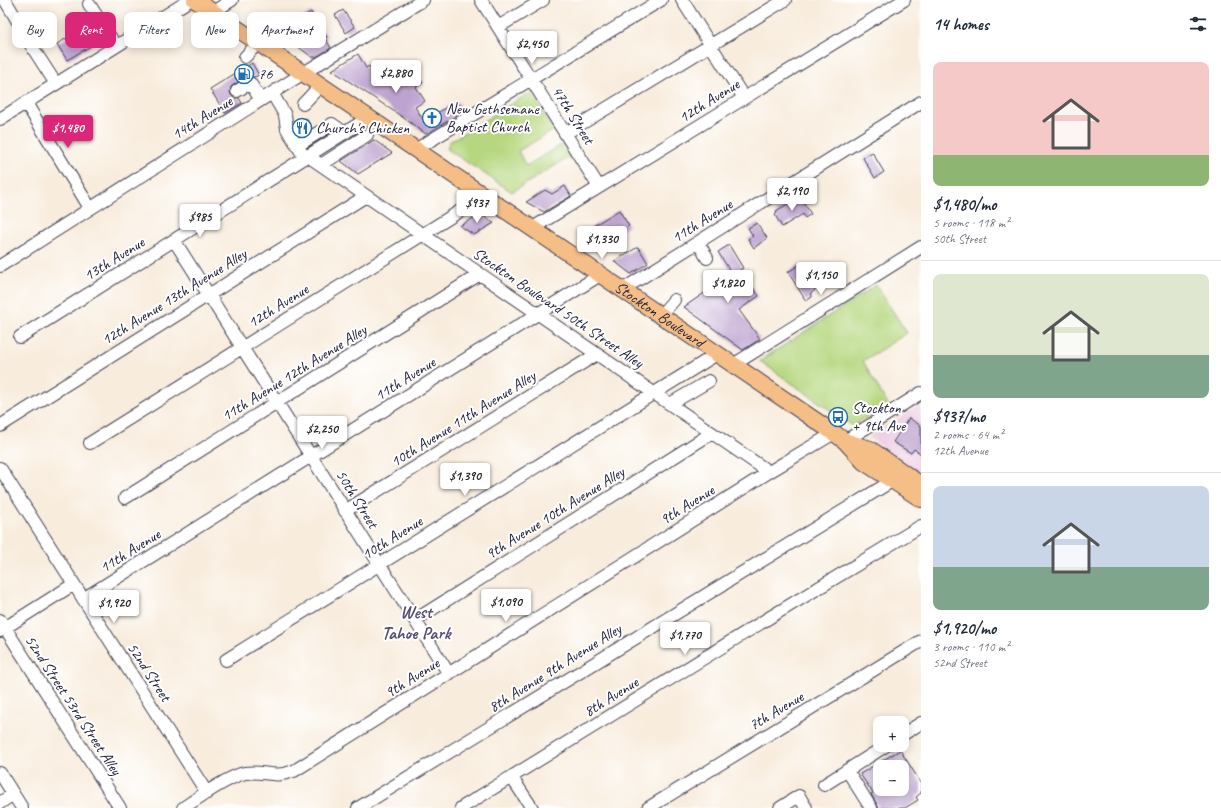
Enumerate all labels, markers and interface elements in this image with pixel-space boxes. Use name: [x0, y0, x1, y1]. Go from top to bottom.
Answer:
chip: Buy: [12, 12, 57, 48]
chip: Rent: [65, 12, 116, 48]
chip: Filters: [124, 12, 183, 48]
chip: New: [191, 12, 239, 48]
chip: Apartment: [247, 12, 326, 48]
icon: filters: [1187, 13, 1209, 35]
text: 14 homes: [933, 14, 989, 35]
pin: $2,450: [499, 31, 565, 65]
text: $2,450: [516, 36, 548, 52]
pin: $2,880: [363, 60, 429, 94]
fuel station icon: 76: [233, 63, 255, 85]
place label: 76: [258, 64, 273, 84]
text: $2,880: [380, 65, 412, 81]
street label: 12th Avenue: [675, 74, 745, 127]
street label: 47th Street: [547, 82, 600, 149]
icon: home: [1035, 88, 1107, 160]
street label: 14th Avenue: [168, 91, 238, 144]
place label: New Gethsemane Baptist Church: [446, 99, 540, 137]
church icon: New Gethsemane Baptist Church: [421, 107, 443, 129]
pin: $1,480: [35, 115, 101, 149]
restaurant icon: Church's Chicken: [291, 117, 313, 139]
place label: Church's Chicken: [316, 118, 410, 138]
text: $1,480: [52, 120, 84, 136]
pin: $2,190: [759, 178, 825, 212]
text: $2,190: [776, 183, 808, 199]
pin: $937: [453, 190, 501, 224]
street label: 11th Avenue: [668, 194, 738, 247]
text: $1,480/mo: [933, 194, 996, 215]
text: $937: [465, 195, 489, 211]
pin: $985: [176, 204, 224, 238]
text: $985: [188, 209, 212, 225]
text: 5 rooms · 118 m²: [933, 215, 1009, 231]
pin: $1,330: [569, 226, 635, 260]
text: $1,330: [586, 231, 618, 247]
text: 50th Street: [933, 231, 986, 247]
street label: 13th Avenue: [80, 232, 150, 285]
street label: 12th Avenue 13th Avenue Alley: [98, 243, 252, 350]
street label: Stockton Boulevard 50th Street Alley: [469, 243, 648, 373]
pin: $1,150: [788, 262, 854, 296]
text: $1,150: [805, 267, 837, 283]
pin: $1,820: [695, 270, 761, 304]
text: $1,820: [712, 275, 744, 291]
street label: Stockton Boulevard: [611, 277, 710, 354]
street label: 12th Avenue: [244, 279, 314, 332]
icon: home: [1035, 300, 1107, 372]
street label: 11th Avenue 12th Avenue Alley: [218, 319, 372, 426]
street label: 11th Avenue: [371, 352, 441, 405]
street label: 10th Avenue 11th Avenue Alley: [387, 365, 541, 472]
place label: Stockton + 9th Ave: [852, 398, 907, 436]
bus stop icon: Stockton + 9th Ave: [827, 406, 849, 428]
text: $937/mo: [933, 406, 985, 427]
pin: $2,250: [289, 416, 355, 450]
text: $2,250: [306, 421, 338, 437]
text: 2 rooms · 64 m²: [933, 427, 1003, 443]
text: 12th Avenue: [933, 443, 988, 459]
street label: 9th Avenue 10th Avenue Alley: [482, 461, 629, 564]
pin: $1,390: [432, 463, 498, 497]
street label: 50th Street: [331, 466, 384, 533]
text: $1,390: [449, 468, 481, 484]
street label: 9th Avenue: [656, 480, 719, 530]
street label: 10th Avenue: [358, 511, 428, 564]
icon: home: [1035, 512, 1107, 584]
street label: 11th Avenue: [96, 524, 166, 577]
pin: $1,090: [473, 589, 539, 623]
pin: $1,920: [81, 590, 147, 624]
text: $1,090: [490, 594, 522, 610]
text: $1,920: [98, 595, 130, 611]
district label: West Tahoe Park: [381, 601, 453, 644]
text: $1,920/mo: [933, 618, 996, 639]
street label: 8th Avenue 9th Avenue Alley: [485, 619, 625, 717]
pin: $1,770: [652, 622, 718, 656]
text: $1,770: [669, 627, 701, 643]
street label: 52nd Street 53rd Street Alley: [20, 631, 127, 780]
street label: 52nd Street: [123, 639, 176, 707]
text: 3 rooms · 110 m²: [933, 639, 1009, 655]
street label: 9th Avenue: [381, 653, 444, 703]
text: 52nd Street: [933, 655, 987, 671]
street label: 8th Avenue: [580, 673, 642, 721]
street label: 7th Avenue: [745, 686, 809, 735]
map controls: [873, 716, 909, 796]
button: +: [873, 716, 909, 752]
button: −: [873, 760, 909, 796]

